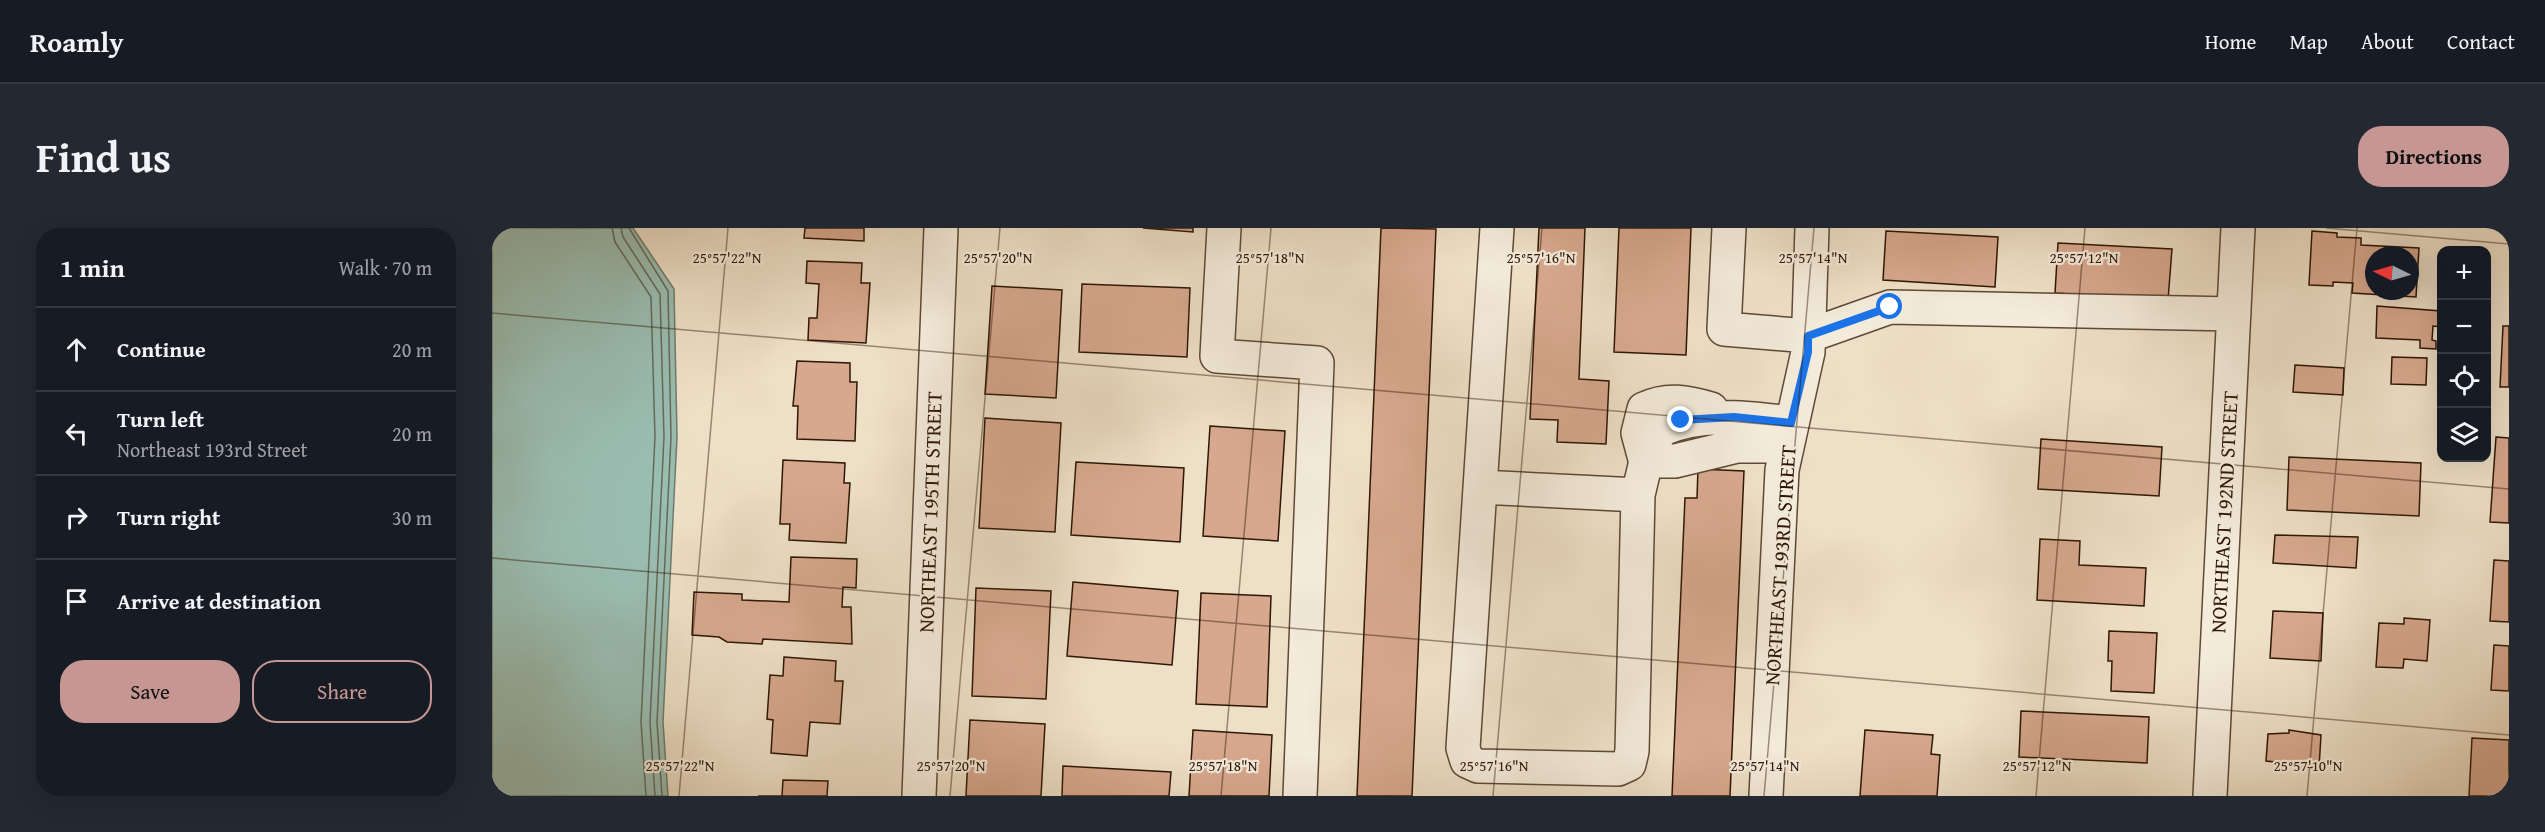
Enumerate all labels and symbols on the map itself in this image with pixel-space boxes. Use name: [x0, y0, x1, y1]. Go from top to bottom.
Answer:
north arrow: [2365, 246, 2419, 300]
text: 25°57'22"N: [693, 247, 762, 268]
text: 25°57'20"N: [964, 247, 1033, 268]
text: 25°57'18"N: [1236, 247, 1305, 268]
text: 25°57'16"N: [1507, 247, 1576, 268]
text: 25°57'14"N: [1779, 247, 1848, 268]
text: 25°57'12"N: [2050, 247, 2119, 268]
route start: [1876, 293, 1902, 319]
street label: NORTHEAST 195TH STREET: [910, 390, 950, 633]
street label: NORTHEAST 192ND STREET: [2202, 390, 2246, 634]
route end: [1667, 406, 1693, 432]
street label: NORTHEAST 193RD STREET: [1756, 444, 1804, 686]
text: 25°57'22"N: [646, 755, 715, 776]
text: 25°57'20"N: [917, 755, 986, 776]
text: 25°57'18"N: [1189, 755, 1258, 776]
text: 25°57'16"N: [1460, 755, 1529, 776]
text: 25°57'14"N: [1731, 755, 1800, 776]
text: 25°57'12"N: [2003, 755, 2072, 776]
text: 25°57'10"N: [2274, 755, 2343, 776]

